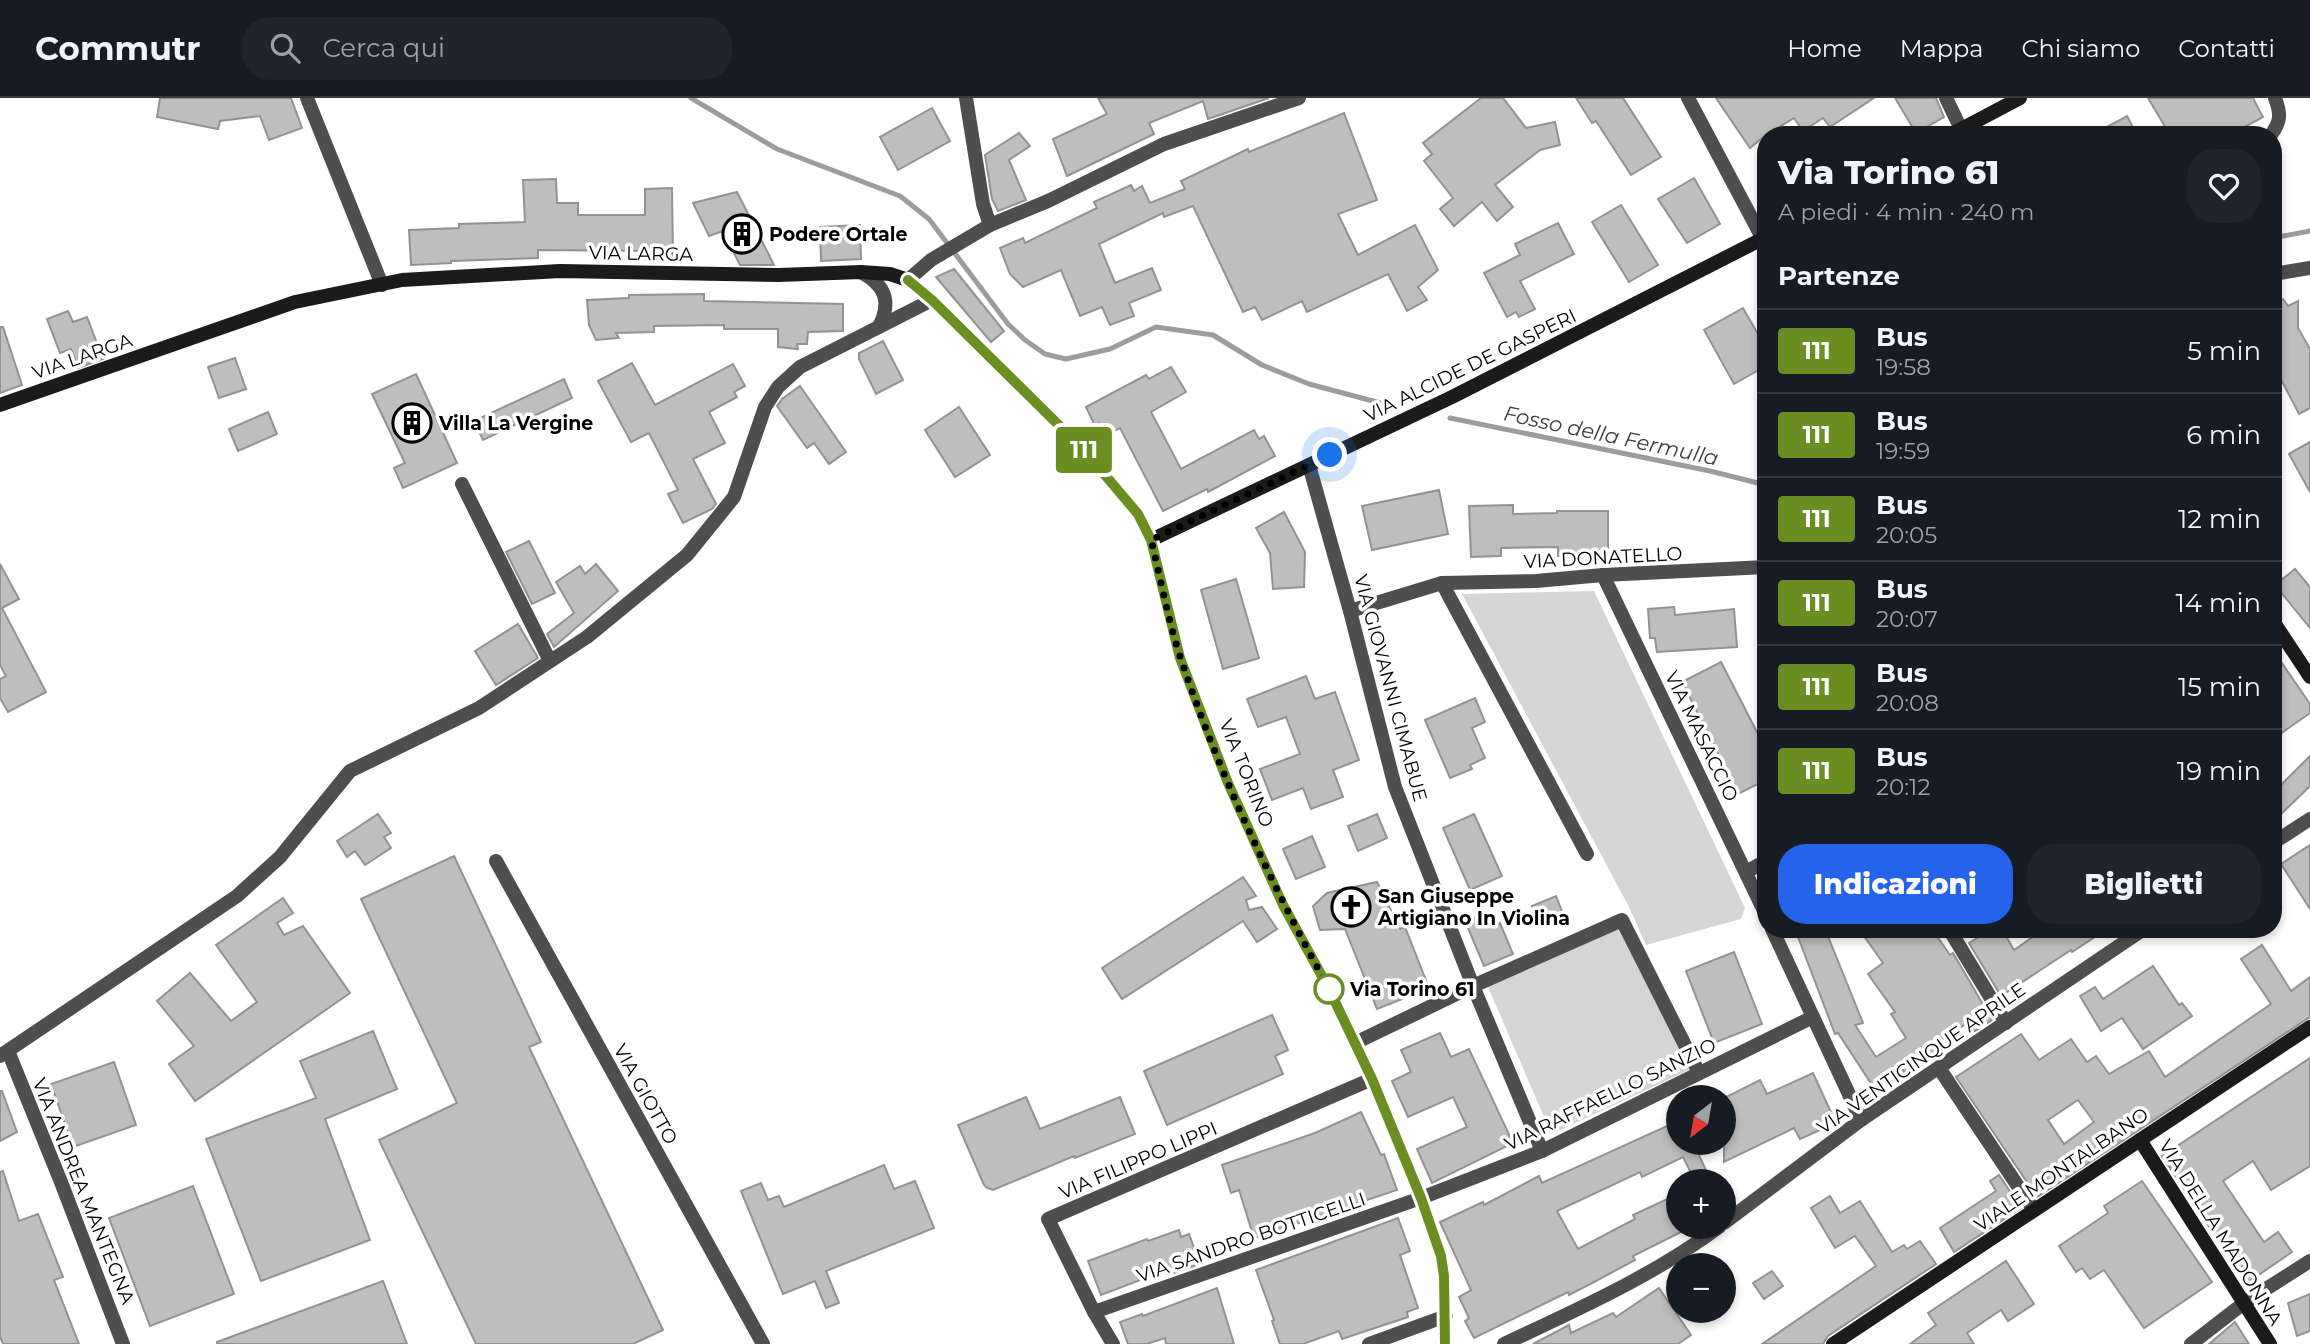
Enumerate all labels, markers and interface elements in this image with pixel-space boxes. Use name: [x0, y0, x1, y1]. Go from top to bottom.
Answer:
search box: [242, 17, 732, 80]
text: Commutr: [35, 28, 200, 68]
icon: search: [266, 29, 304, 67]
text: Cerca qui: [322, 32, 445, 64]
text: Home: [1787, 34, 1862, 63]
text: Mappa: [1900, 34, 1983, 63]
text: Chi siamo: [2021, 34, 2140, 63]
text: Contatti: [2178, 34, 2275, 63]
button: heart: [2187, 149, 2261, 223]
text: Via Torino 61: [1778, 152, 2000, 192]
text: A piedi · 4 min · 240 m: [1778, 198, 2034, 226]
building icon: Podere Ortale: [721, 213, 763, 255]
place label: Podere Ortale: [769, 223, 908, 246]
street label: VIA LARGA: [589, 241, 694, 266]
text: Partenze: [1778, 260, 1900, 292]
street label: VIA ALCIDE DE GASPERI: [1360, 304, 1580, 427]
text: Bus: [1876, 321, 1928, 353]
street label: VIA LARGA: [29, 329, 136, 384]
text: 5 min: [2187, 335, 2261, 367]
text: 111: [1802, 336, 1831, 365]
text: 19:58: [1876, 353, 1931, 381]
water label: Fosso della Fermulla: [1501, 401, 1721, 471]
building icon: Villa La Vergine: [391, 402, 433, 444]
text: Bus: [1876, 405, 1928, 437]
place label: Villa La Vergine: [438, 412, 593, 435]
text: 6 min: [2186, 419, 2261, 451]
text: 111: [1802, 420, 1831, 449]
line badge: 111: [1044, 427, 1124, 473]
text: 111: [1070, 435, 1098, 464]
your location: [1312, 437, 1347, 472]
text: 19:59: [1876, 437, 1930, 465]
text: Bus: [1876, 489, 1928, 521]
text: 12 min: [2178, 503, 2261, 535]
text: 111: [1802, 504, 1831, 533]
text: 20:05: [1876, 521, 1937, 549]
street label: VIA DONATELLO: [1523, 542, 1683, 573]
street label: VIA GIOVANNI CIMABUE: [1349, 572, 1432, 804]
text: Bus: [1876, 573, 1928, 605]
text: 14 min: [2175, 587, 2261, 619]
text: 111: [1802, 588, 1831, 617]
text: 20:07: [1876, 605, 1938, 633]
text: Bus: [1876, 657, 1928, 689]
street label: VIA MASACCIO: [1660, 667, 1743, 805]
text: 15 min: [2178, 671, 2261, 703]
text: 111: [1802, 672, 1831, 701]
text: 20:08: [1876, 689, 1939, 717]
street label: VIA TORINO: [1214, 716, 1279, 831]
text: Bus: [1876, 741, 1928, 773]
text: 19 min: [2177, 755, 2261, 787]
text: 111: [1802, 756, 1831, 785]
text: 20:12: [1876, 773, 1930, 801]
button: Indicazioni: [1778, 844, 2013, 924]
button: Biglietti: [2027, 844, 2261, 924]
place label: San Giuseppe Artigiano In Violina: [1377, 885, 1570, 930]
church icon: San Giuseppe Artigiano In Violina: [1330, 886, 1372, 928]
marker: Via Torino 61: [1314, 974, 1344, 1004]
place label: Via Torino 61: [1349, 978, 1474, 1001]
street label: VIA VENTICINQUE APRILE: [1813, 978, 2030, 1139]
street label: VIA RAFFAELLO SANZIO: [1501, 1033, 1720, 1156]
street label: VIA GIOTTO: [609, 1040, 683, 1148]
street label: VIA ANDREA MANTEGNA: [28, 1075, 140, 1308]
north arrow: [1666, 1085, 1736, 1155]
map controls: [1666, 1085, 1736, 1323]
street label: VIALE MONTALBANO: [1970, 1103, 2153, 1236]
street label: VIA FILIPPO LIPPI: [1056, 1117, 1221, 1204]
street label: VIA DELLA MADONNA: [2154, 1135, 2287, 1330]
button: +: [1666, 1169, 1736, 1239]
street label: VIA SANDRO BOTTICELLI: [1134, 1187, 1369, 1288]
button: −: [1666, 1253, 1736, 1323]

